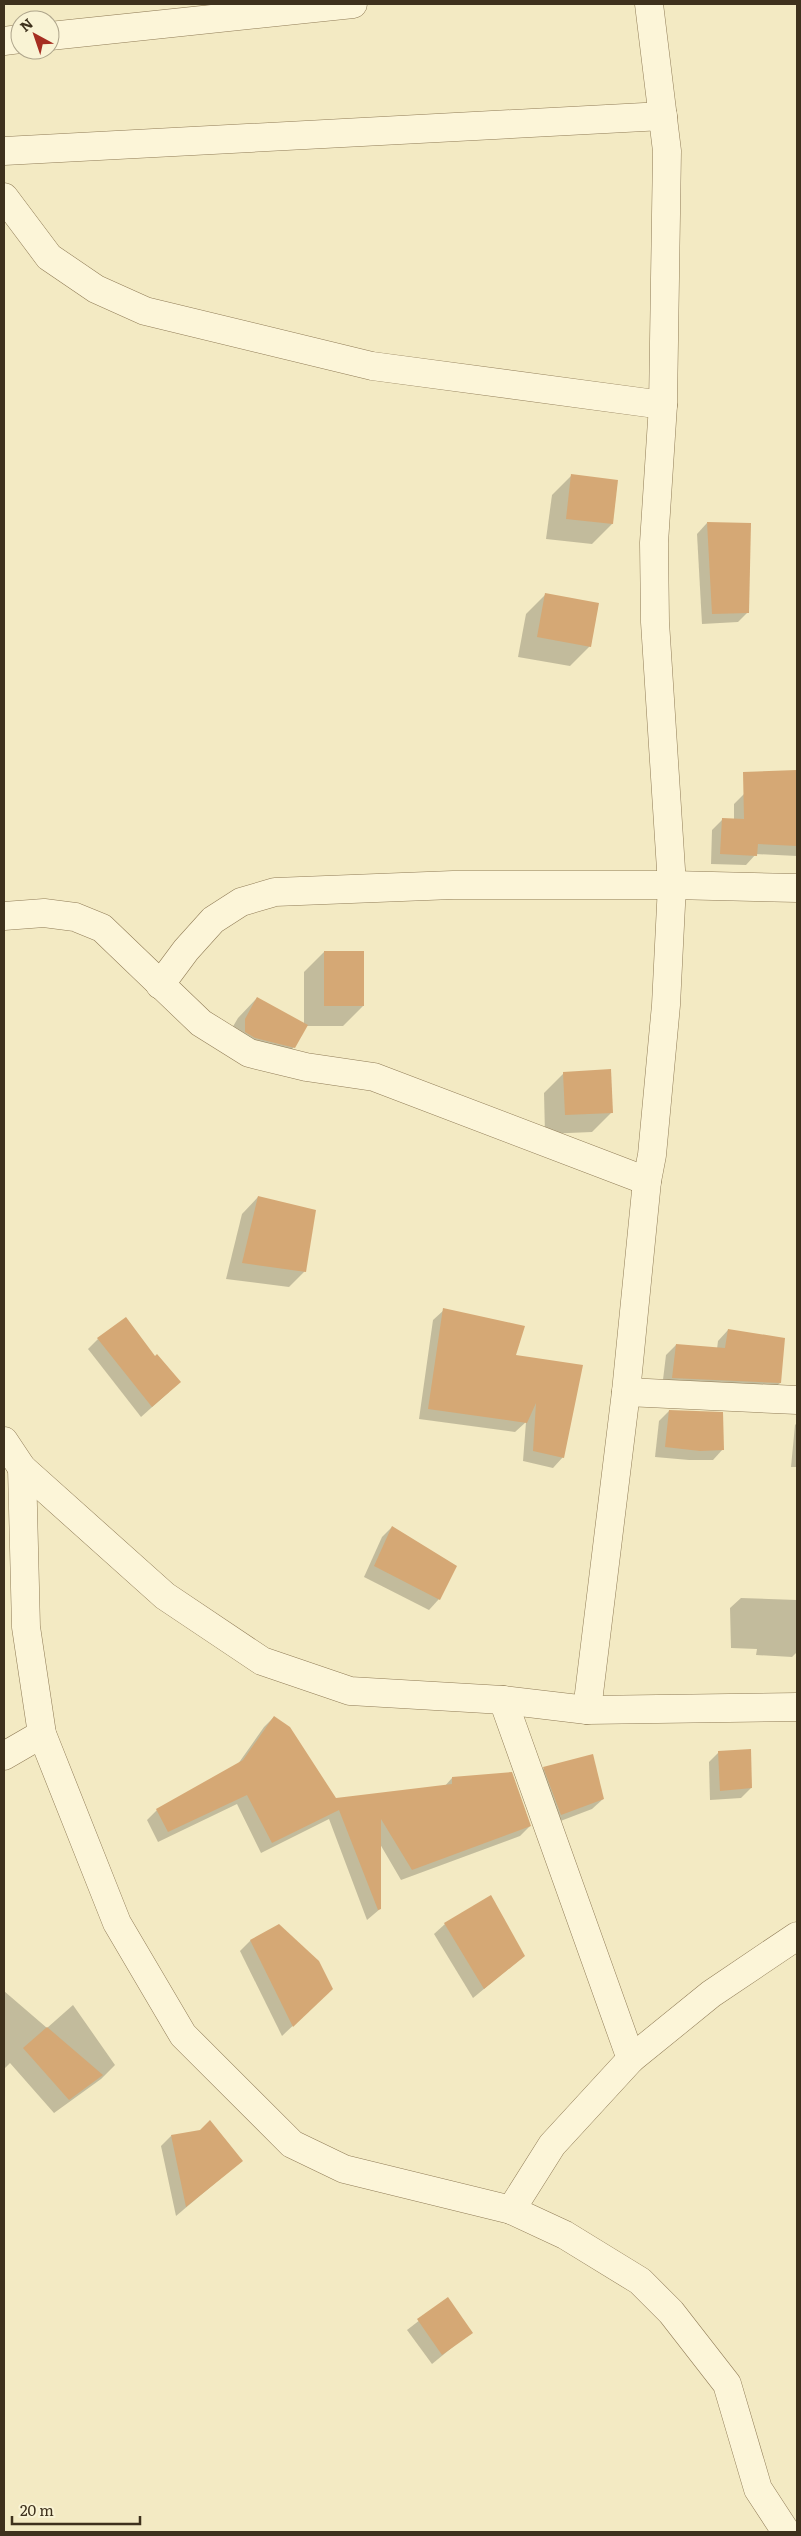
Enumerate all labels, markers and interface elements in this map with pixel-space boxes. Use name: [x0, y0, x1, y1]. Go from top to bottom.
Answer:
north arrow: [10, 10, 60, 60]
text: N: [15, 13, 37, 36]
scale bar: [12, 2494, 140, 2526]
text: 20 m: [20, 2498, 54, 2521]

